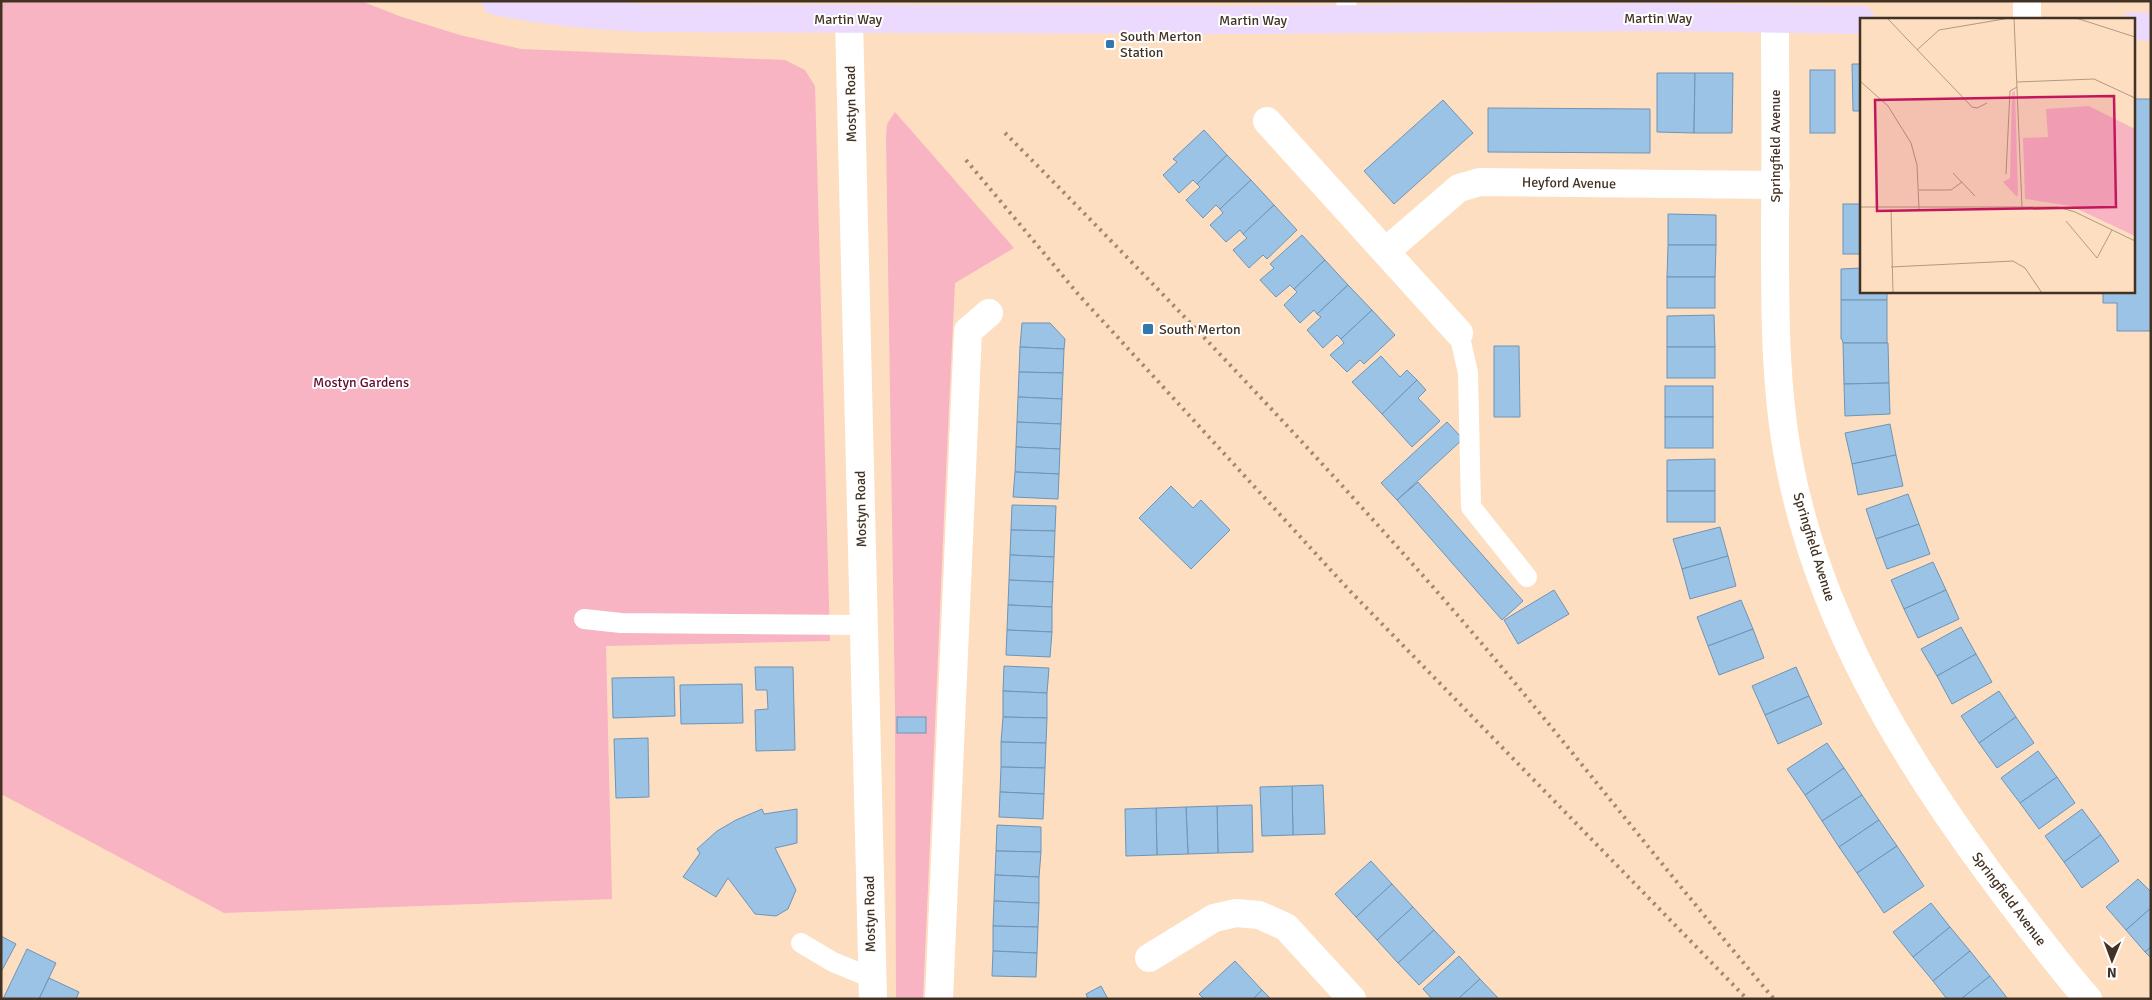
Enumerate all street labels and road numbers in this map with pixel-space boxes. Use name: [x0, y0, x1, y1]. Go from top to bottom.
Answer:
street label: Martin Way: [1624, 10, 1693, 27]
street label: Martin Way: [814, 11, 883, 28]
street label: Martin Way: [1219, 12, 1288, 29]
street label: Mostyn Road: [842, 65, 860, 143]
street label: Springfield Avenue: [1767, 90, 1784, 202]
street label: Heyford Avenue: [1522, 174, 1616, 192]
street label: Mostyn Road: [852, 470, 870, 548]
street label: Springfield Avenue: [1789, 491, 1839, 603]
street label: Springfield Avenue: [1968, 849, 2050, 949]
street label: Mostyn Road: [861, 875, 879, 953]

